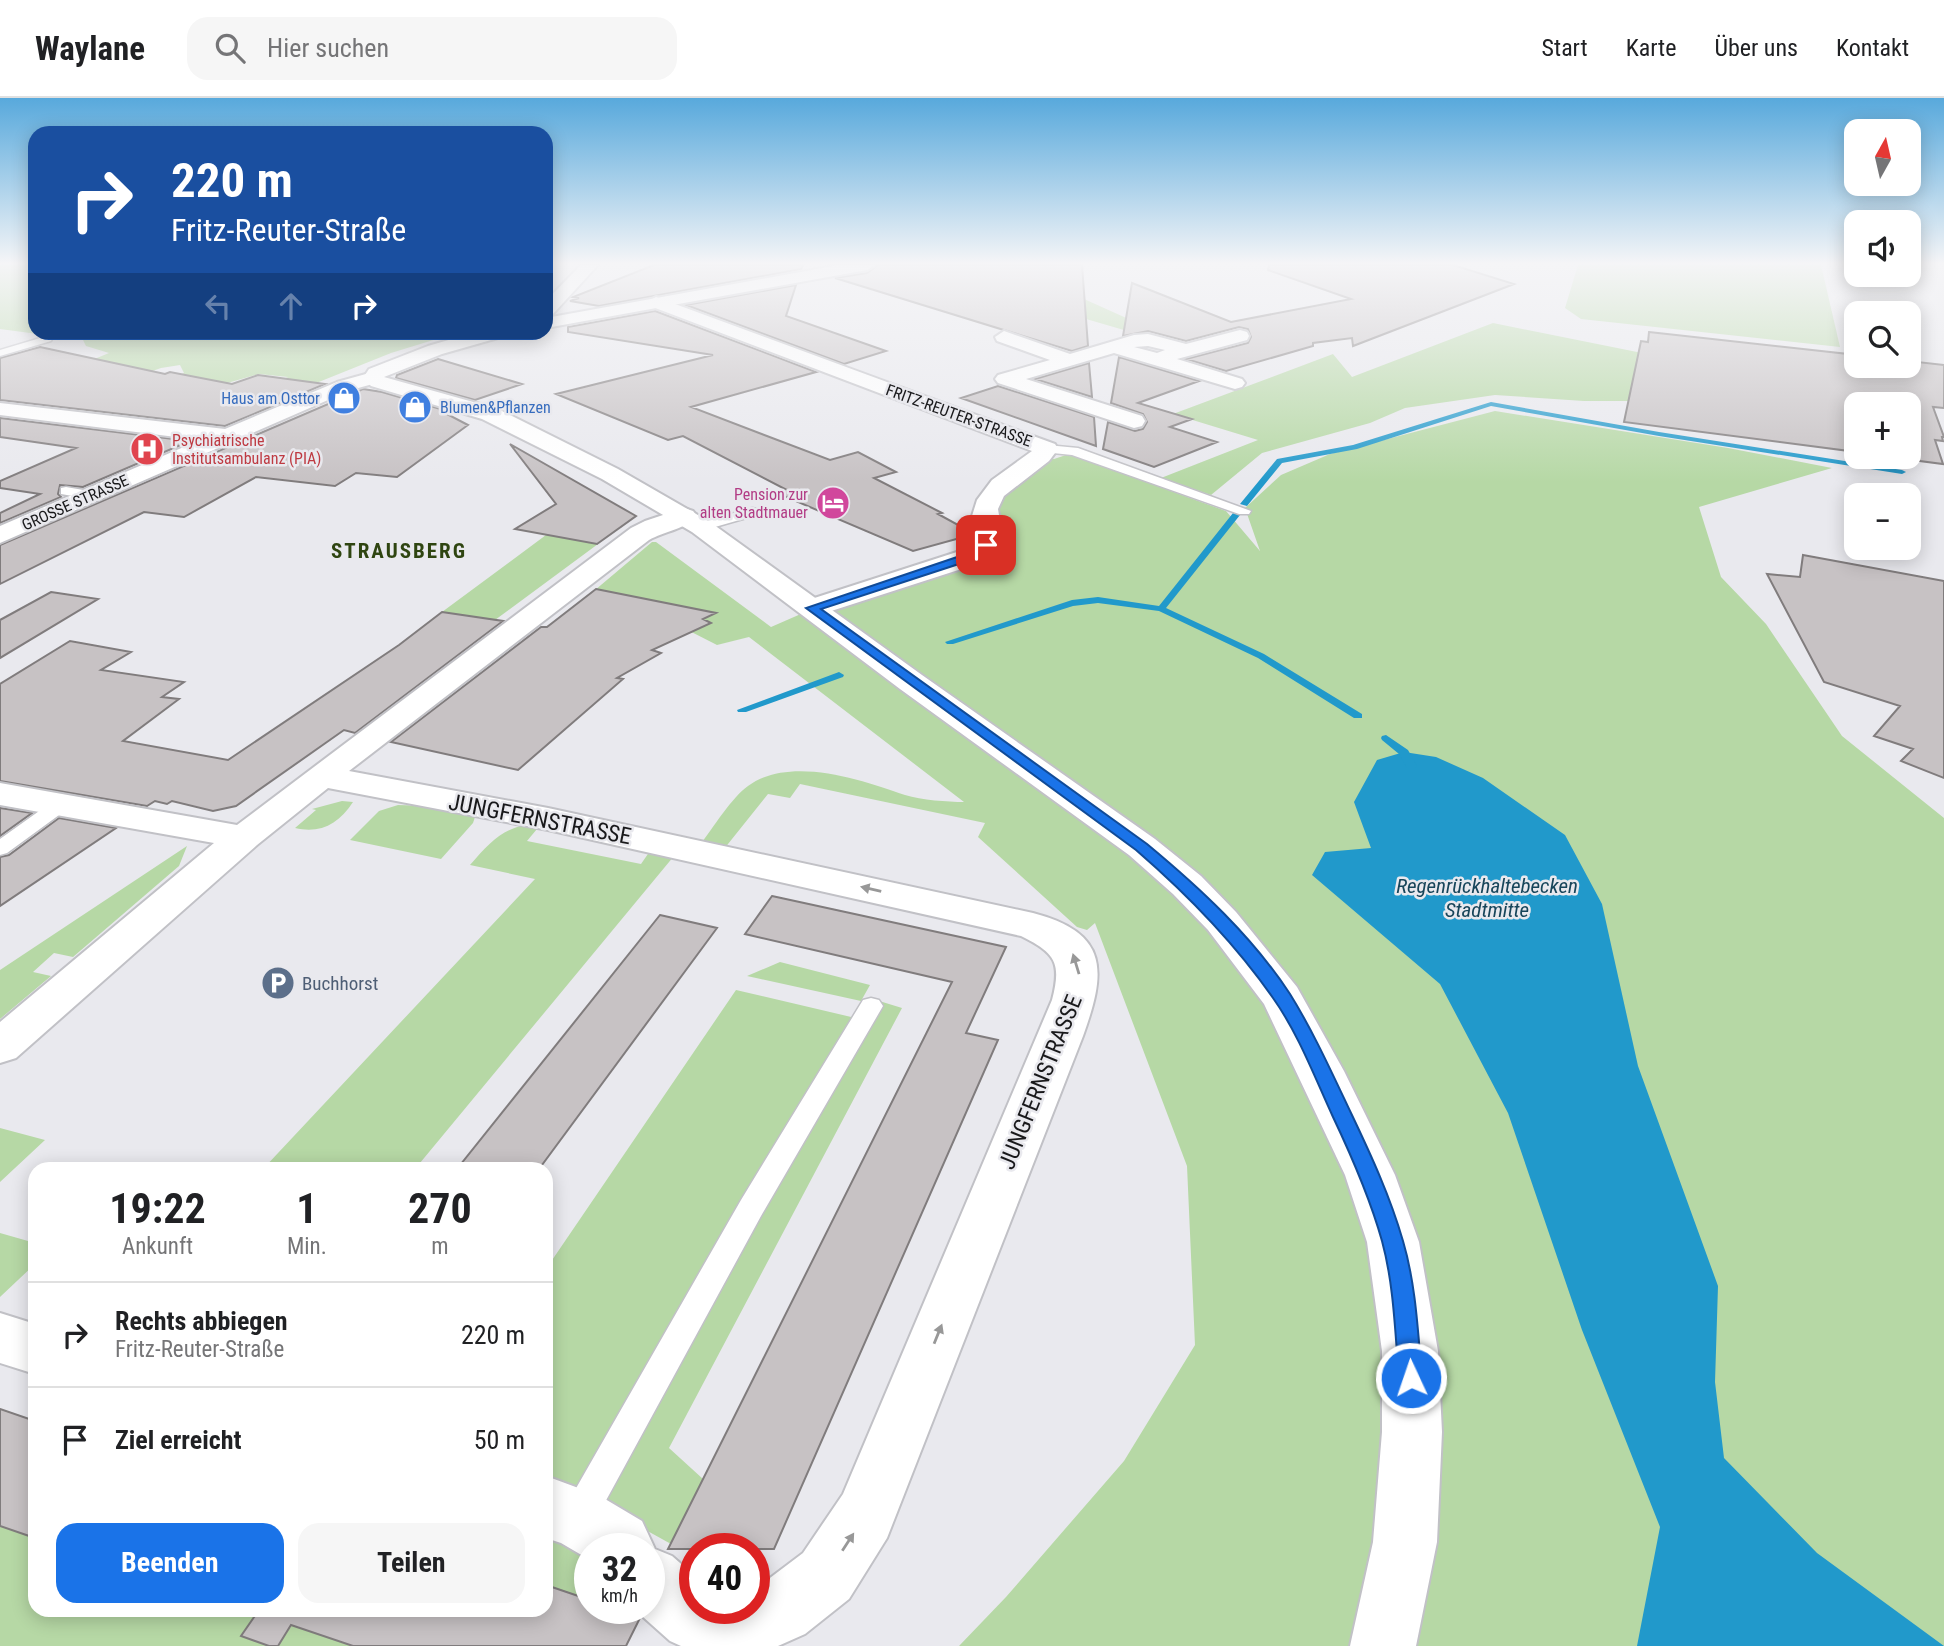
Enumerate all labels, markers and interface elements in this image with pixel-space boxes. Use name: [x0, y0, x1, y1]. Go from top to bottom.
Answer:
search box: [187, 17, 677, 80]
text: Waylane: [35, 29, 145, 68]
icon: search: [211, 29, 249, 67]
text: Hier suchen: [267, 33, 389, 63]
text: Start: [1542, 34, 1588, 62]
text: Karte: [1626, 34, 1676, 62]
text: Über uns: [1714, 34, 1798, 62]
text: Kontakt: [1836, 34, 1909, 62]
north arrow: [1844, 119, 1922, 196]
map controls: [1844, 119, 1921, 560]
text: 220 m: [171, 152, 293, 209]
icon: right: [56, 154, 147, 245]
button: sound: [1844, 210, 1921, 287]
text: Fritz-Reuter-Straße: [171, 211, 406, 249]
icon: left: [199, 287, 237, 325]
icon: ahead: [272, 287, 310, 325]
icon: right: [345, 287, 383, 325]
button: search: [1844, 301, 1921, 378]
shop icon: Haus am Osttor: [325, 379, 363, 417]
street label: FRITZ-REUTER-STRASSE: [883, 380, 1034, 451]
shop icon: Blumen&Pflanzen: [396, 388, 434, 426]
place label: Haus am Osttor: [221, 389, 320, 408]
button: +: [1844, 392, 1921, 469]
place label: Blumen&Pflanzen: [440, 398, 551, 417]
hospital icon: Psychiatrische Institutsambulanz (PIA): [128, 430, 166, 468]
place label: Psychiatrische Institutsambulanz (PIA): [172, 431, 321, 468]
street label: GROSSE STRASSE: [19, 470, 131, 534]
button: −: [1844, 483, 1921, 560]
hotel icon: Pension zur alten Stadtmauer: [814, 484, 852, 522]
place label: Pension zur alten Stadtmauer: [700, 485, 808, 522]
pin: [956, 515, 1016, 575]
icon: arrive: [967, 526, 1005, 564]
district label: STRAUSBERG: [331, 539, 467, 563]
street label: JUNGFERNSTRASSE: [446, 789, 634, 850]
water label: Regenrückhaltebecken Stadtmitte: [1396, 874, 1578, 922]
one-way arrow: [860, 884, 882, 895]
one-way arrow: [1071, 953, 1081, 974]
parking icon: Buchhorst: [259, 964, 297, 1002]
place label: Buchhorst: [302, 972, 378, 995]
street label: JUNGFERNSTRASSE: [993, 991, 1088, 1173]
text: 19:22: [109, 1184, 206, 1233]
text: 1: [296, 1184, 317, 1233]
text: 270: [408, 1184, 472, 1233]
text: Ankunft: [122, 1233, 193, 1260]
text: Min.: [287, 1233, 327, 1260]
text: m: [431, 1233, 449, 1260]
text: Rechts abbiegen: [115, 1306, 288, 1336]
icon: right: [56, 1316, 94, 1354]
text: 220 m: [461, 1320, 525, 1350]
one-way arrow: [933, 1324, 944, 1345]
text: Fritz-Reuter-Straße: [115, 1336, 284, 1363]
position arrow: [1374, 1341, 1448, 1415]
icon: arrive: [56, 1421, 94, 1459]
text: Ziel erreicht: [115, 1425, 241, 1455]
text: 50 m: [474, 1425, 525, 1455]
button: Beenden: [56, 1523, 284, 1603]
button: Teilen: [298, 1523, 525, 1603]
speed limit sign: 40: [679, 1533, 770, 1624]
one-way arrow: [841, 1533, 854, 1552]
text: 32: [602, 1549, 637, 1590]
text: km/h: [601, 1585, 638, 1606]

